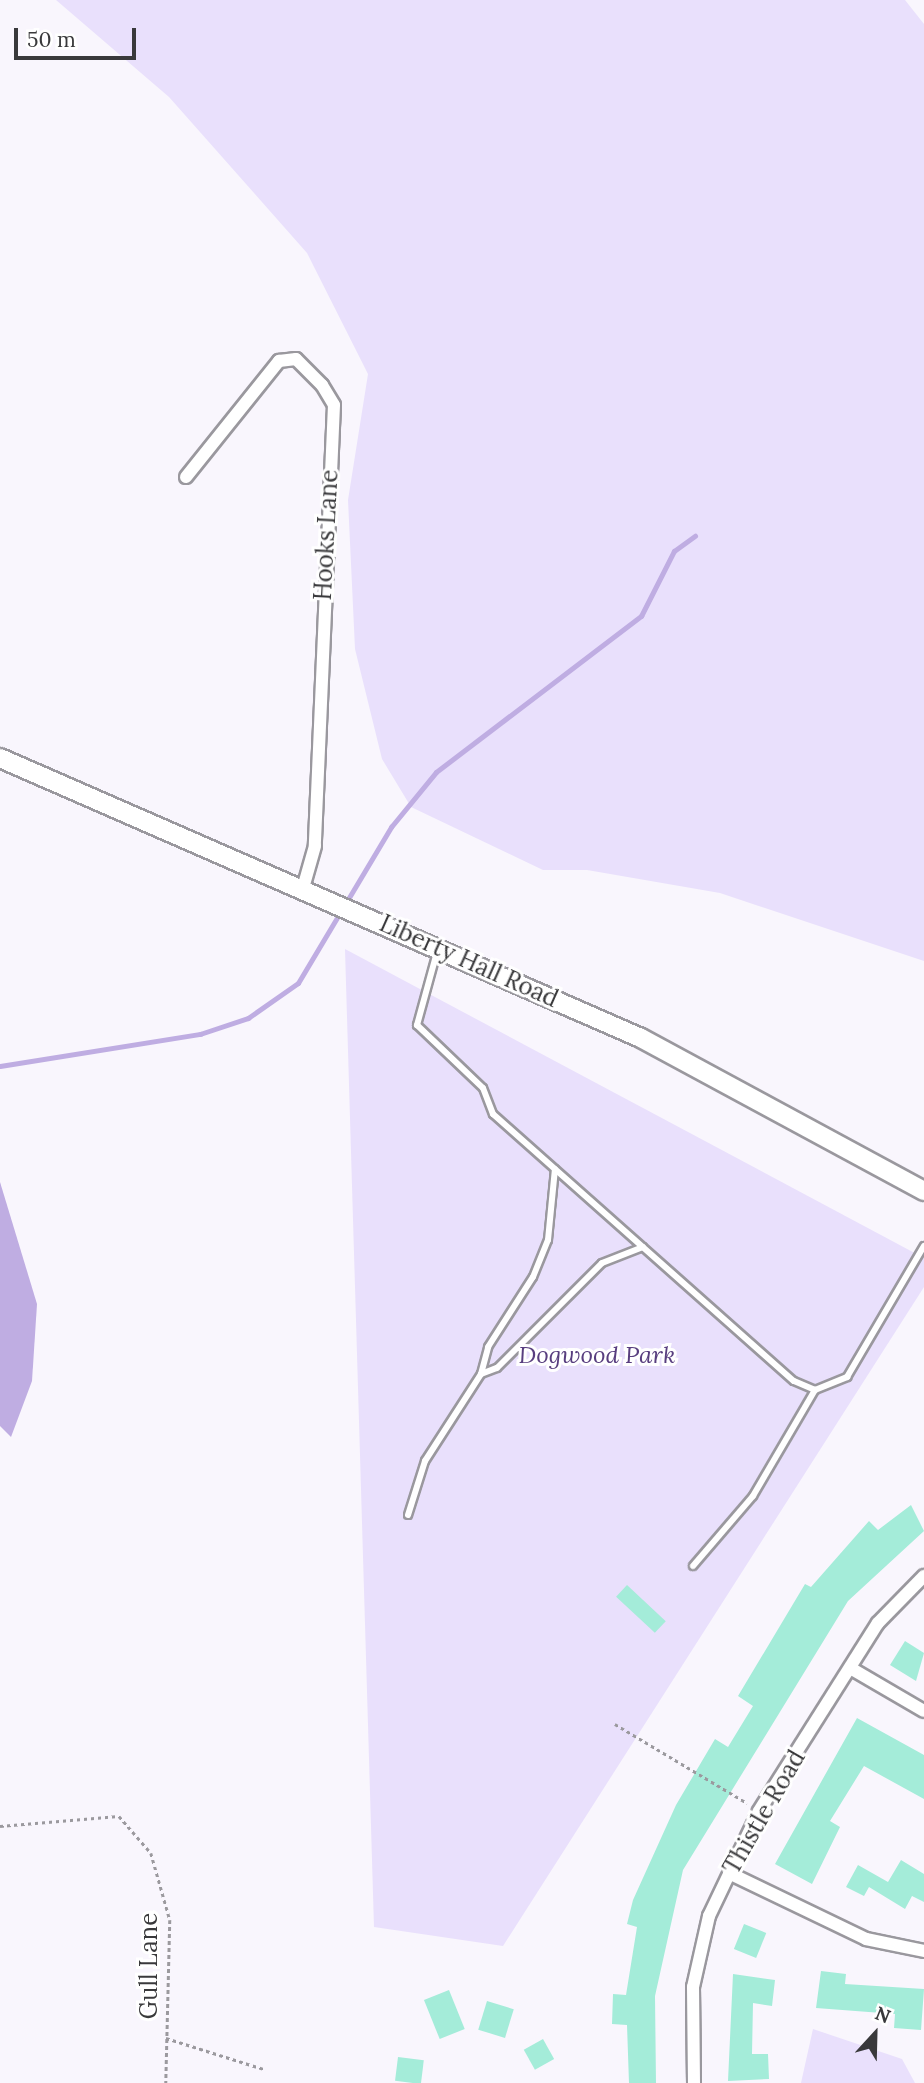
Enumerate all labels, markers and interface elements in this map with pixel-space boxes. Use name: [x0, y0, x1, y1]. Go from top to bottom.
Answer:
scale bar: [18, 14, 140, 58]
text: 50 m: [27, 26, 76, 53]
street label: Hooks Lane: [308, 469, 344, 601]
street label: Liberty Hall Road: [375, 909, 563, 1013]
park label: Dogwood Park: [519, 1341, 675, 1369]
street label: Thistle Road: [717, 1745, 811, 1879]
street label: Gull Lane: [135, 1913, 163, 2019]
north arrow: [840, 1999, 910, 2069]
text: N: [872, 2001, 894, 2028]

